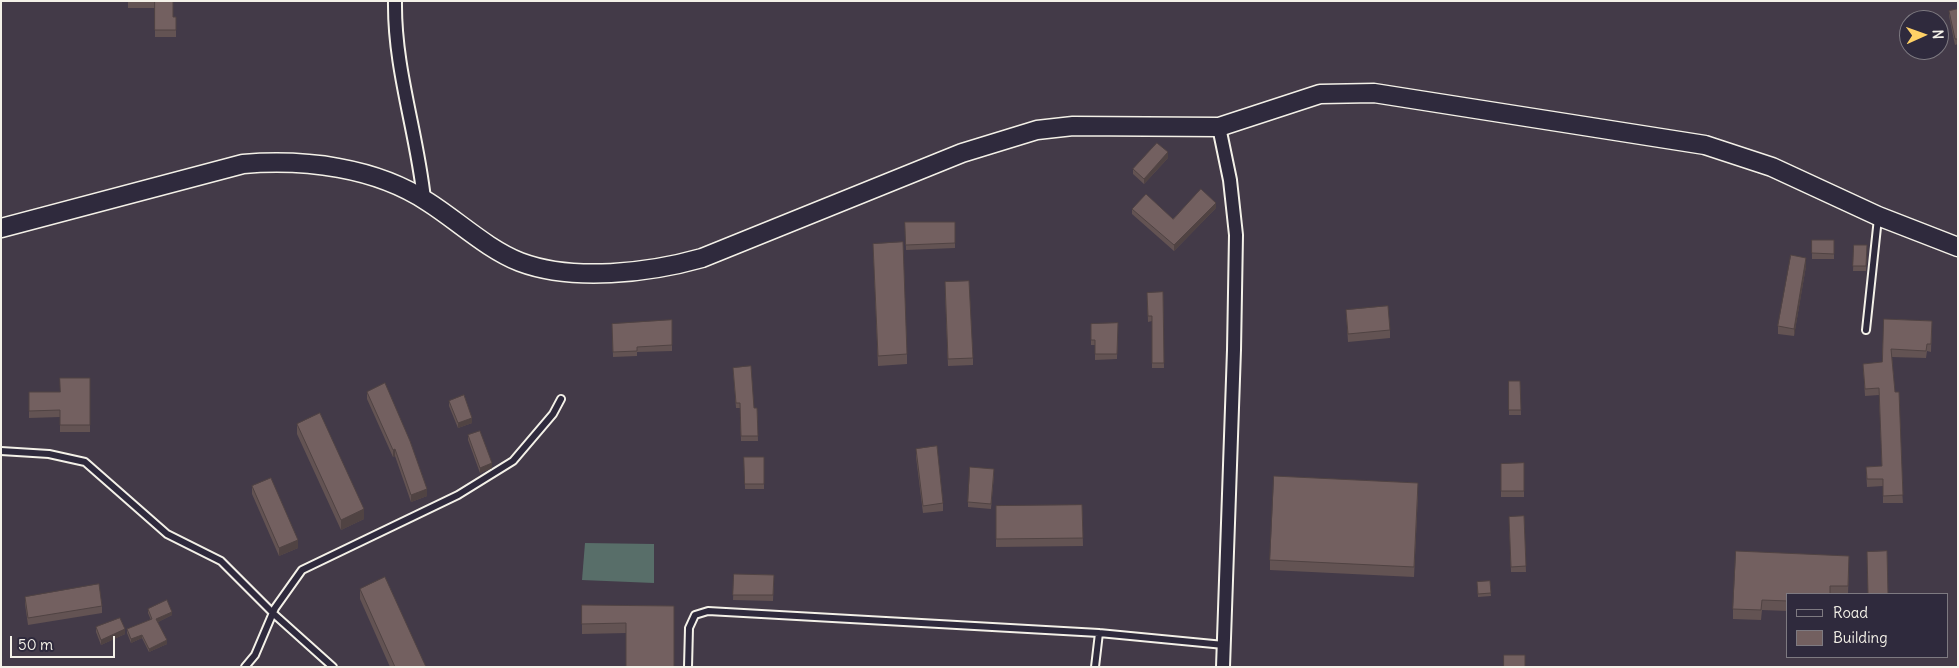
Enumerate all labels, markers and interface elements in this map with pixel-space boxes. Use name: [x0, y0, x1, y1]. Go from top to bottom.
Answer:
north arrow: [1899, 10, 1949, 60]
text: N: [1929, 29, 1947, 40]
legend: [1786, 593, 1949, 658]
text: Road: [1833, 603, 1868, 622]
scale bar: [12, 626, 118, 658]
text: Building: [1833, 628, 1888, 647]
text: 50 m: [18, 635, 53, 654]

